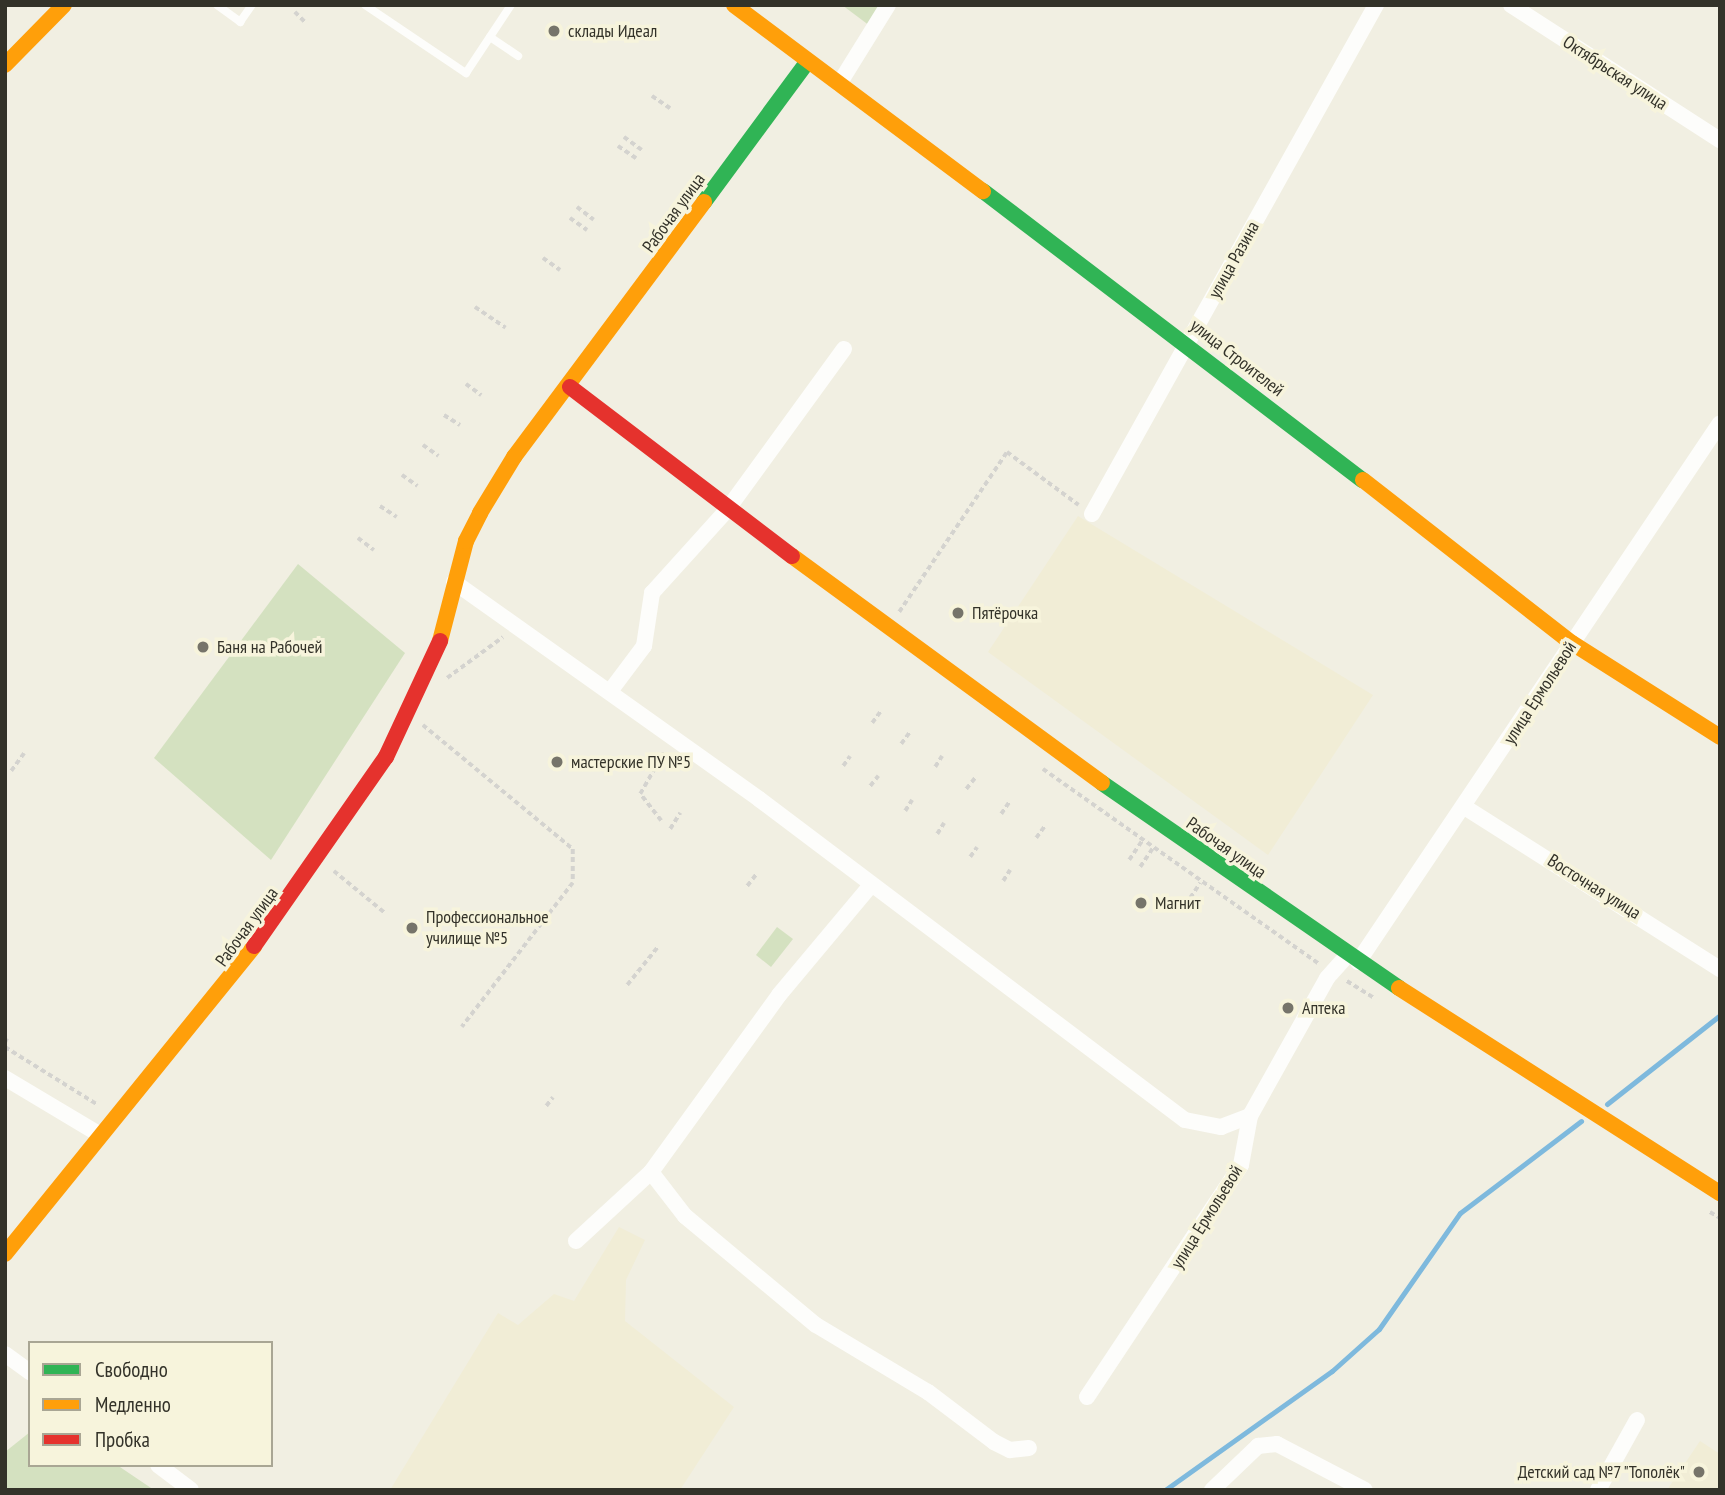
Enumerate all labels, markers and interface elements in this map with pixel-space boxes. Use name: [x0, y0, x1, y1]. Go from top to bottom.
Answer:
place label: склады Идеал: [568, 20, 657, 42]
marker: склады Идеал: [546, 23, 562, 39]
street label: Октябрьская улица: [1559, 31, 1671, 115]
street label: Рабочая улица: [638, 169, 710, 257]
street label: улица Разина: [1204, 218, 1264, 302]
street label: улица Строителей: [1186, 315, 1288, 401]
place label: Пятёрочка: [972, 602, 1038, 624]
marker: Пятёрочка: [950, 605, 966, 621]
place label: Баня на Рабочей: [217, 636, 323, 658]
street label: улица Ермольевой: [1499, 638, 1581, 748]
marker: Баня на Рабочей: [195, 639, 211, 655]
place label: мастерские ПУ №5: [571, 751, 691, 773]
marker: мастерские ПУ №5: [549, 754, 565, 770]
street label: Рабочая улица: [1182, 813, 1270, 883]
street label: Восточная улица: [1543, 850, 1645, 924]
street label: Рабочая улица: [211, 883, 283, 971]
place label: Магнит: [1155, 892, 1200, 914]
marker: Магнит: [1133, 895, 1149, 911]
place label: Профессиональное училище №5: [426, 907, 549, 950]
marker: Профессиональное училище №5: [404, 920, 420, 936]
place label: Аптека: [1302, 997, 1345, 1019]
marker: Аптека: [1280, 1000, 1296, 1016]
street label: улица Ермольевой: [1167, 1161, 1247, 1273]
legend: [28, 1341, 273, 1467]
text: Свободно: [95, 1356, 168, 1383]
text: Медленно: [95, 1391, 171, 1418]
text: Пробка: [95, 1426, 150, 1453]
place label: Детский сад №7 "Тополёк": [1516, 1461, 1685, 1483]
marker: Детский сад №7 "Тополёк": [1691, 1464, 1707, 1480]

